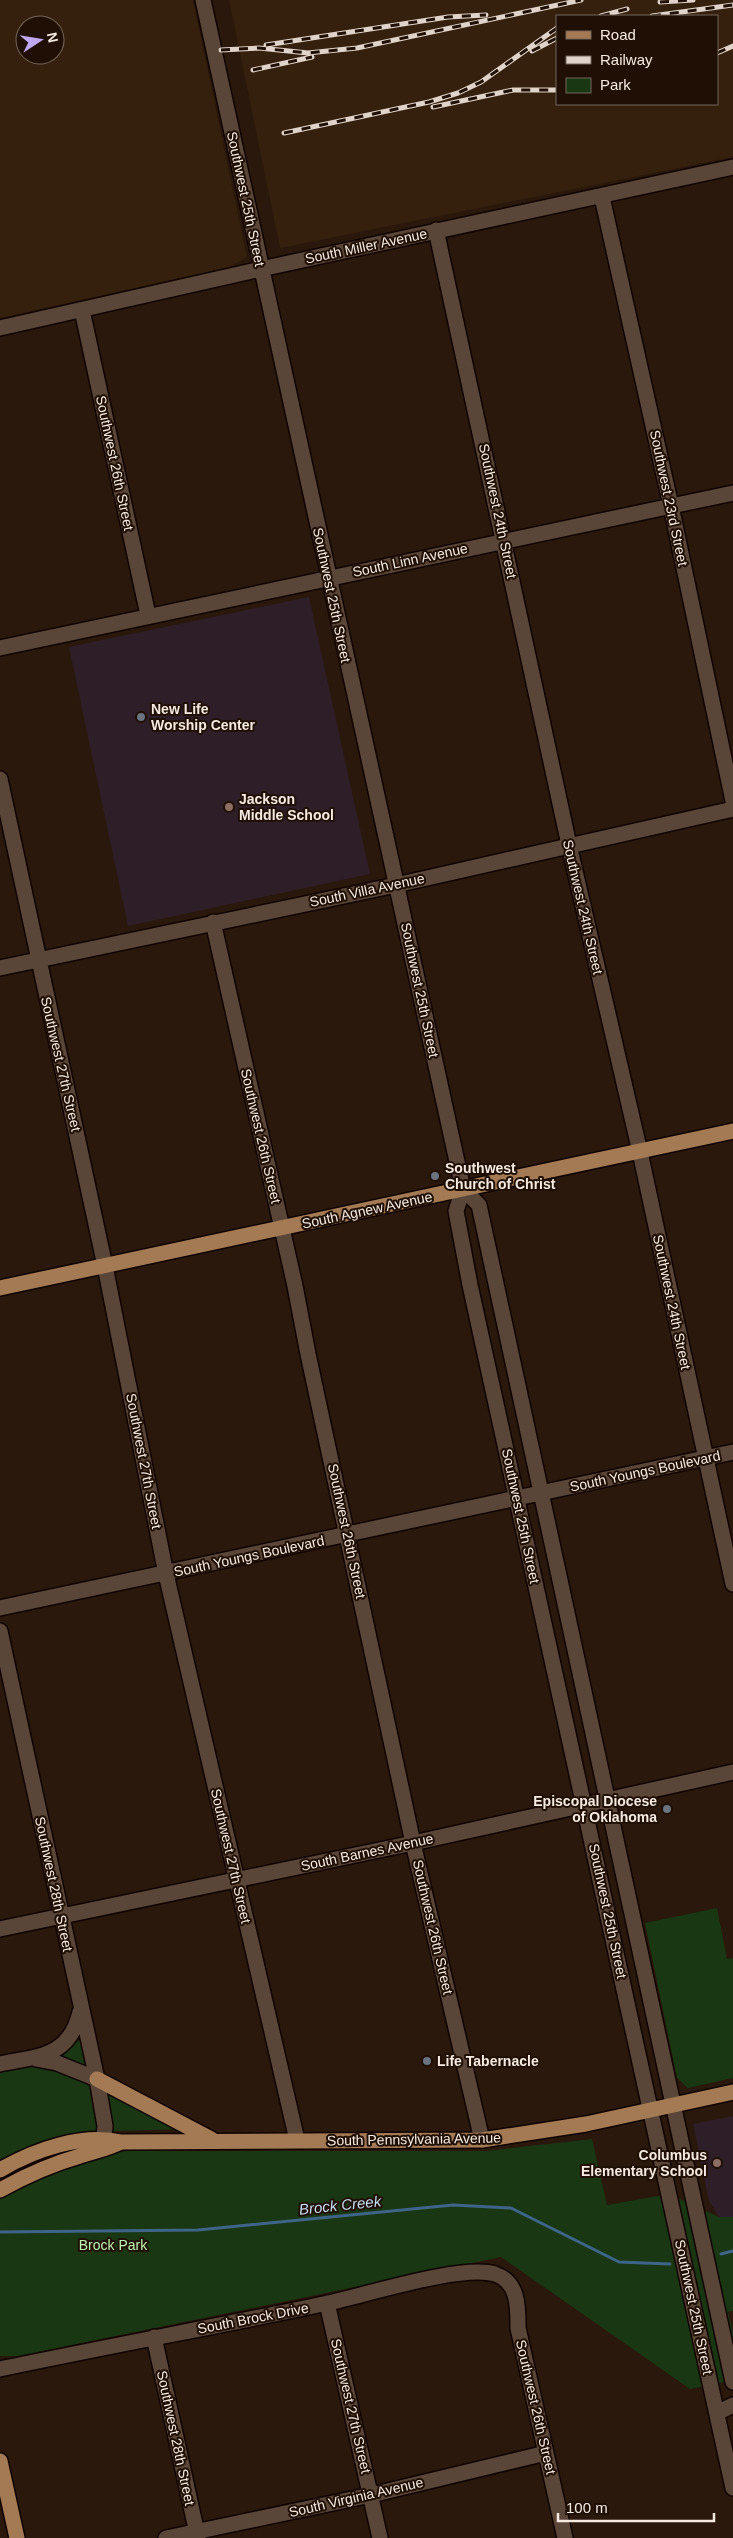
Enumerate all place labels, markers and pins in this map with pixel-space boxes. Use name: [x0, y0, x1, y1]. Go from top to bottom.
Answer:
place label: New Life Worship Center: [151, 701, 256, 733]
marker: New Life Worship Center: [135, 711, 147, 723]
place label: Jackson Middle School: [239, 791, 334, 823]
marker: Jackson Middle School: [223, 801, 235, 813]
place label: Southwest Church of Christ: [445, 1160, 556, 1192]
marker: Southwest Church of Christ: [429, 1170, 441, 1182]
place label: Episcopal Diocese of Oklahoma: [533, 1793, 657, 1825]
marker: Episcopal Diocese of Oklahoma: [661, 1803, 673, 1815]
place label: Life Tabernacle: [437, 2053, 539, 2069]
marker: Life Tabernacle: [421, 2055, 433, 2067]
place label: Columbus Elementary School: [581, 2147, 707, 2179]
marker: Columbus Elementary School: [711, 2157, 723, 2169]

